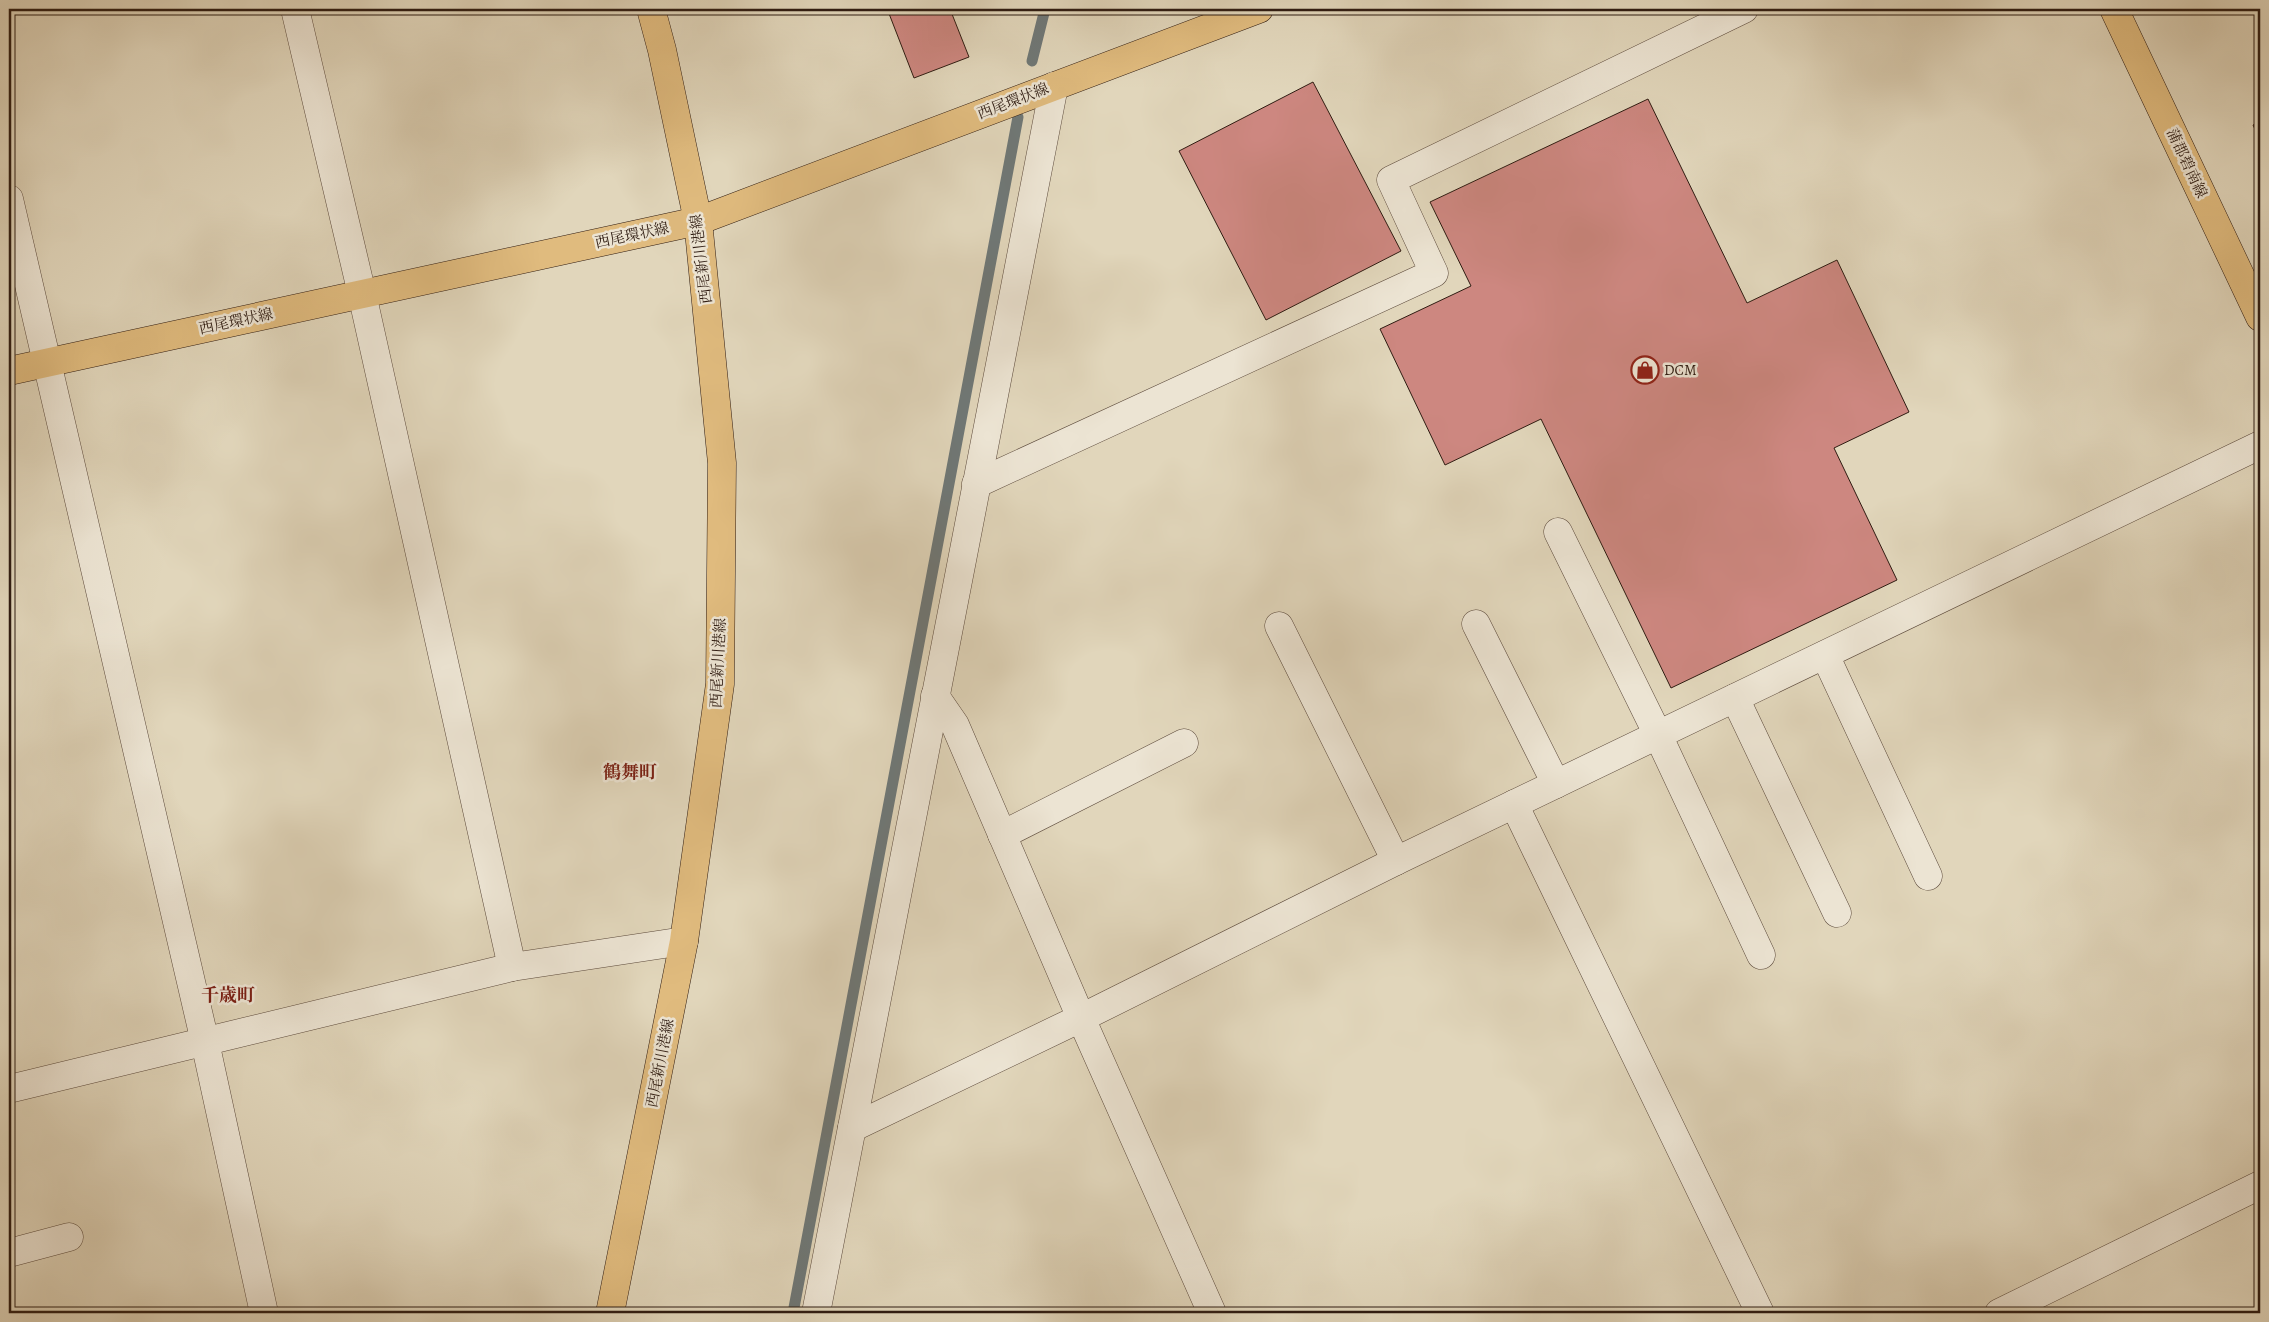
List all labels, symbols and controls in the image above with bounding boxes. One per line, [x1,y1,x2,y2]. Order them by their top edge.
street label: 西尾環状線 [974,78,1052,124]
street label: 蒲郡碧南線 [2162,125,2212,201]
street label: 西尾新川港線 [686,213,716,305]
street label: 西尾環状線 [593,217,671,253]
street label: 西尾環状線 [197,303,275,339]
shop icon: DCM [1630,355,1660,385]
place label: DCM [1664,360,1697,380]
street label: 西尾新川港線 [706,618,730,708]
district label: 鶴舞町 [603,760,657,784]
district label: 千歳町 [201,983,255,1007]
street label: 西尾新川港線 [642,1017,678,1109]

